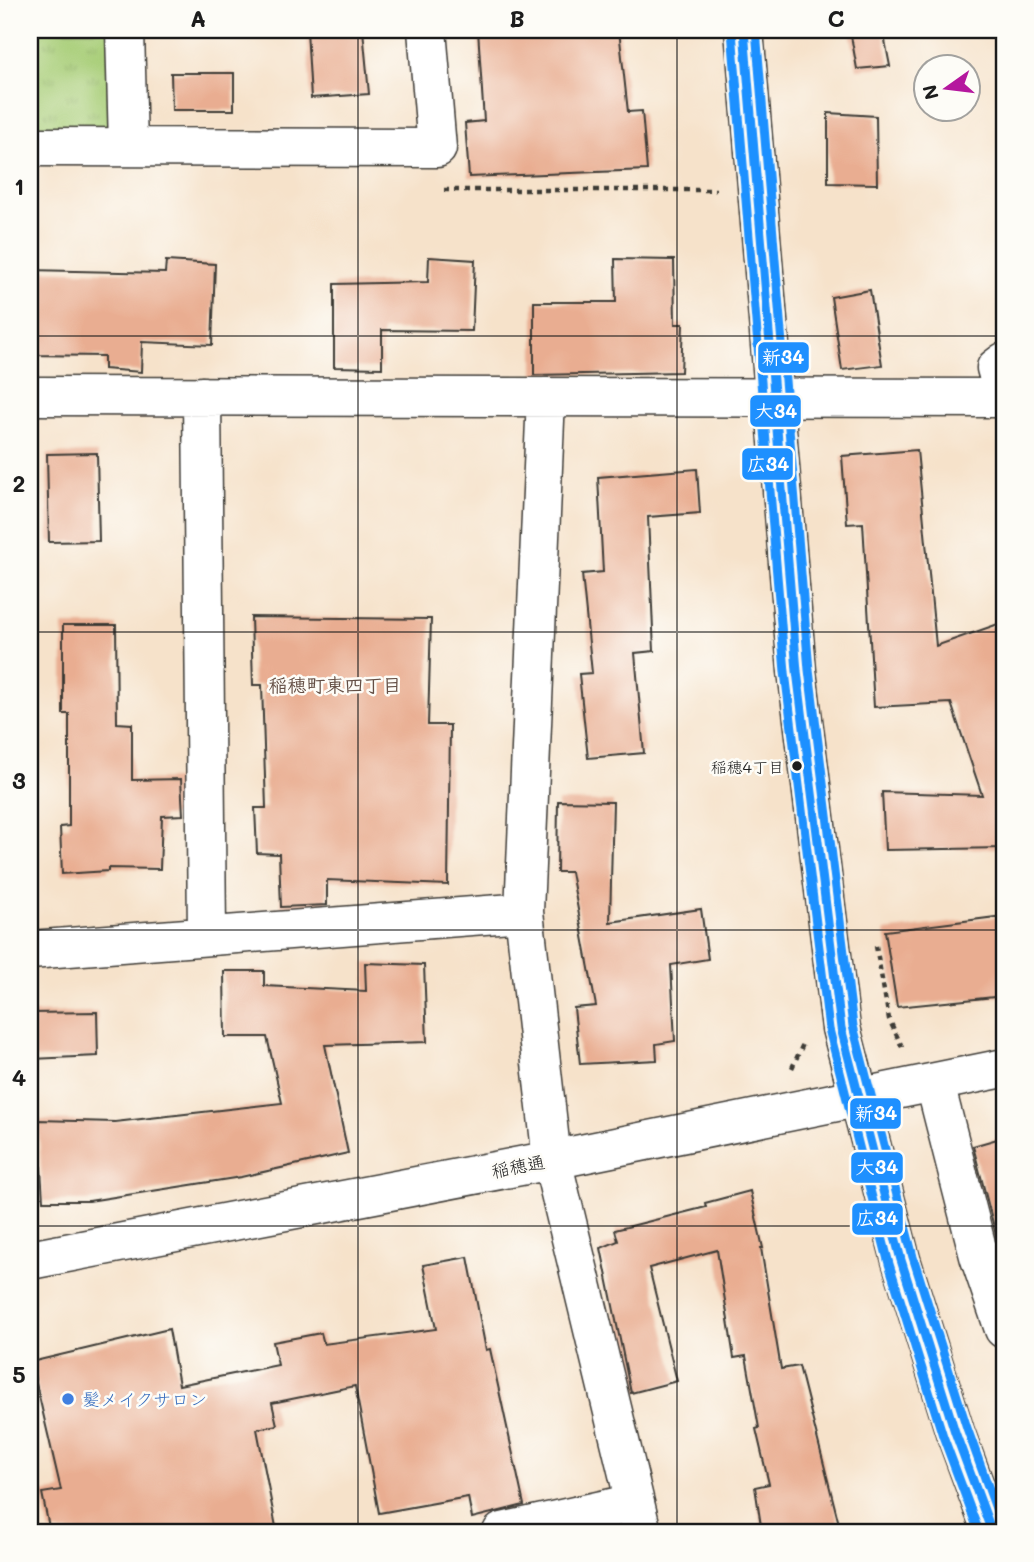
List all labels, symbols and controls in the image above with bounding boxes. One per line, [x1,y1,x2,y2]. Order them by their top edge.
text: A [190,3,206,33]
text: B [509,3,525,33]
text: C [827,3,845,33]
north arrow [912,52,982,122]
text: N [916,82,944,102]
text: 1 [14,171,24,201]
line badge: 新34 [757,341,810,374]
text: 新34 [762,344,804,369]
line badge: 大34 [749,394,802,428]
text: 大34 [755,398,797,423]
line badge: 広34 [741,447,794,481]
text: 広34 [747,451,789,476]
text: 2 [13,468,25,498]
district label: 稲穂町東四丁目 [268,672,402,697]
place label: 稲穂4丁目 [711,756,784,777]
marker: 稲穂4丁目 [790,759,804,773]
text: 3 [12,765,26,795]
text: 4 [12,1062,26,1092]
line badge: 新34 [849,1097,902,1130]
text: 新34 [855,1100,897,1125]
street label: 稲穂通 [489,1149,547,1183]
line badge: 大34 [850,1151,904,1184]
text: 大34 [856,1154,898,1179]
line badge: 広34 [851,1202,904,1236]
text: 広34 [856,1205,898,1230]
text: 5 [12,1359,26,1389]
place label: 髪メイクサロン [82,1387,207,1411]
marker: 髪メイクサロン [60,1391,76,1407]

